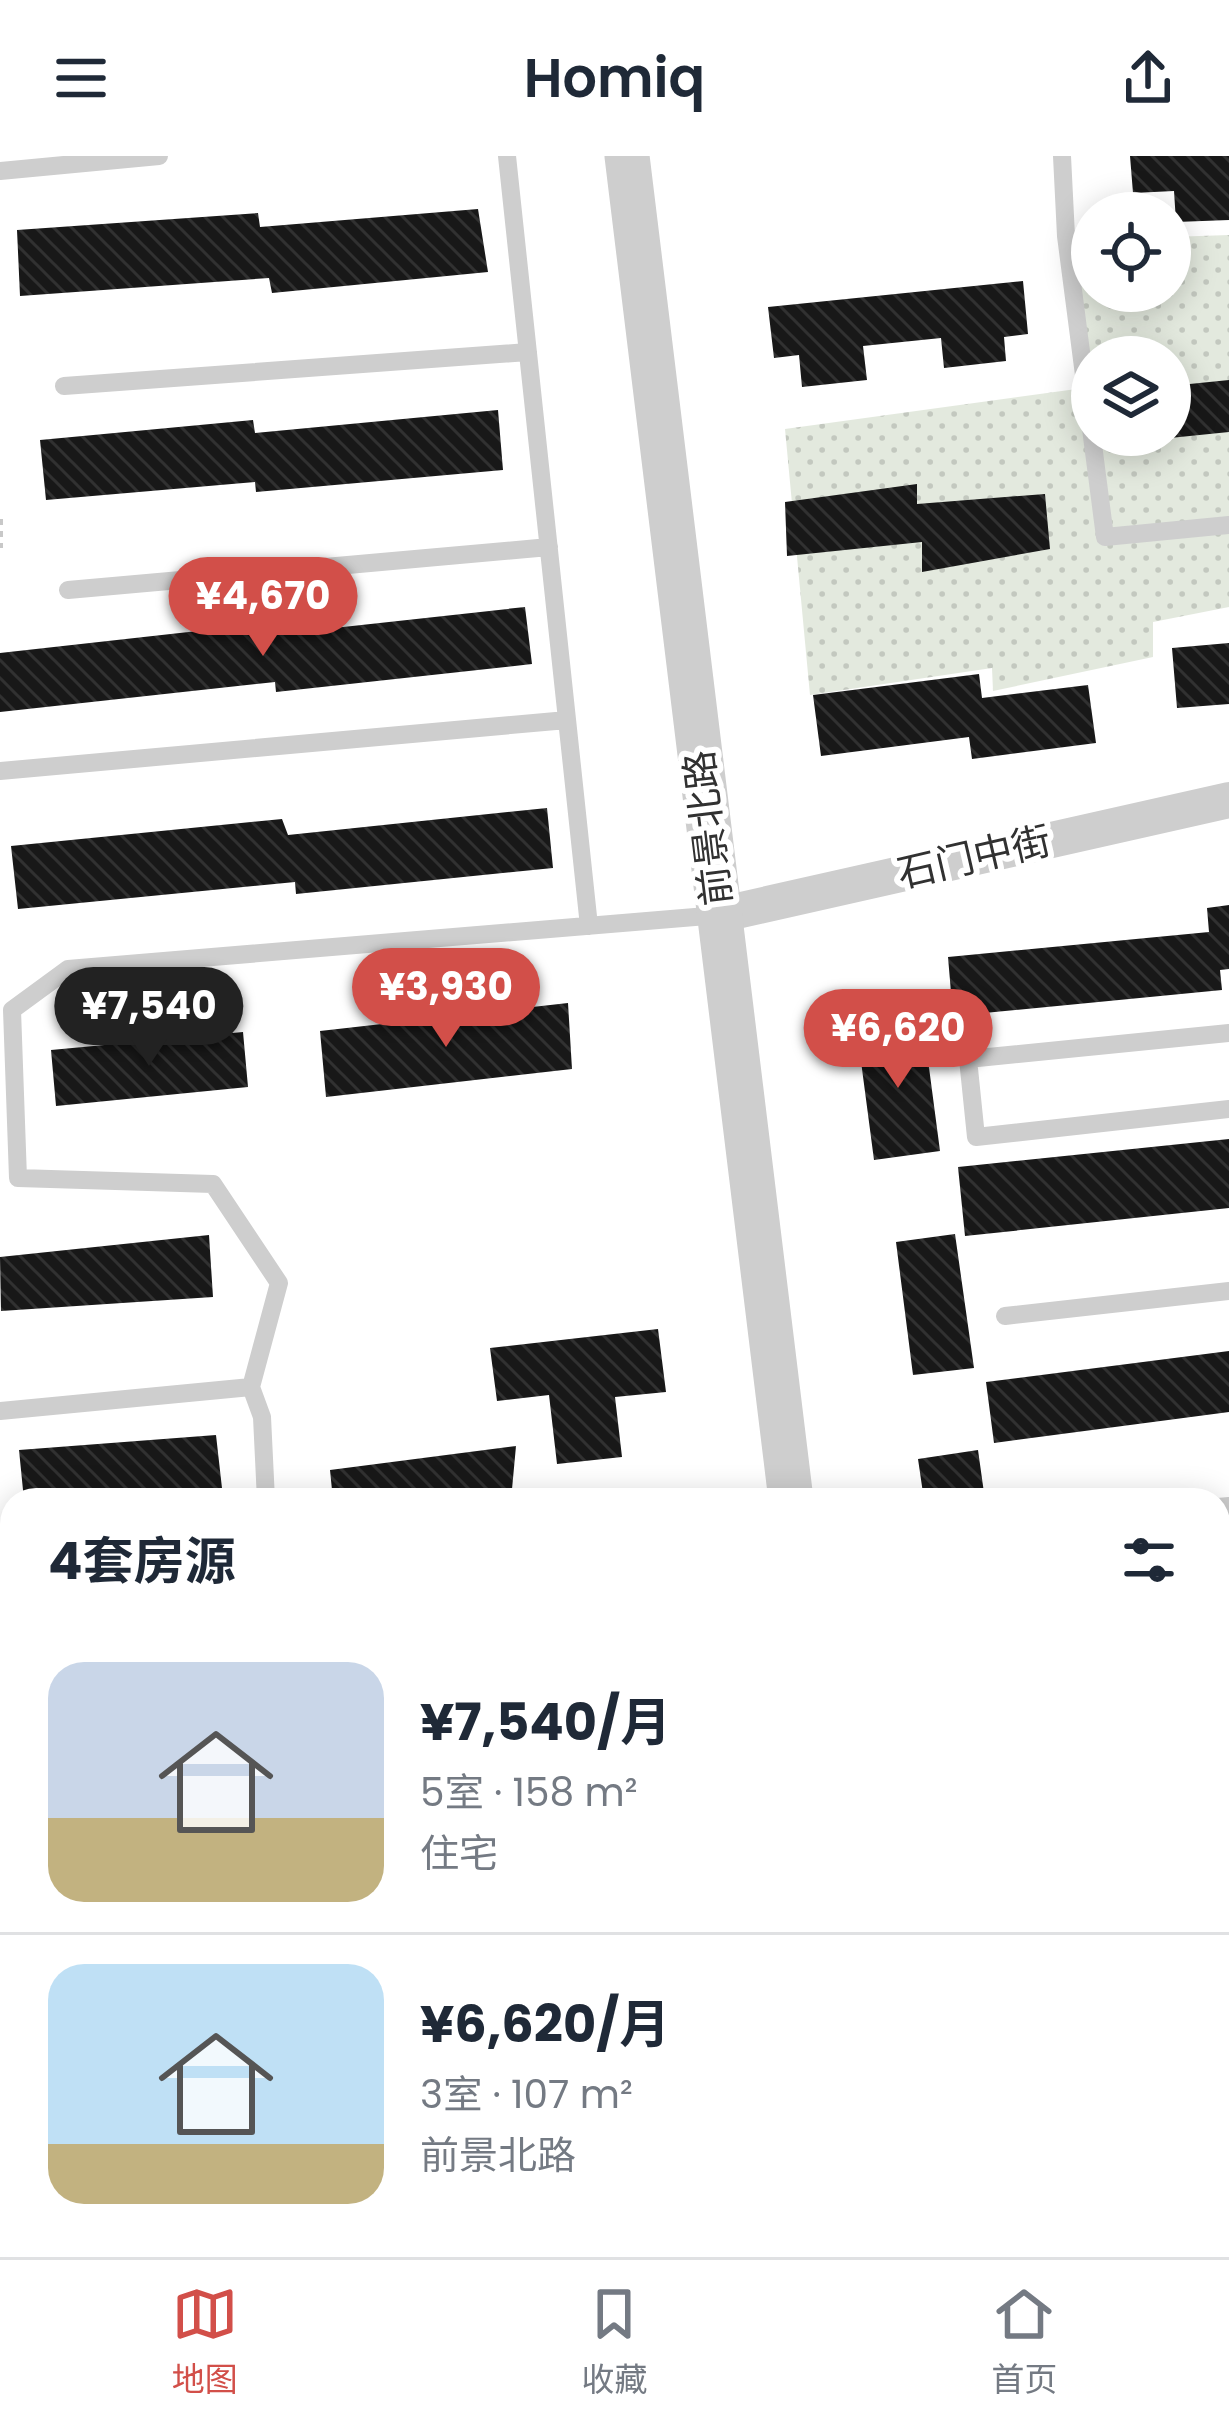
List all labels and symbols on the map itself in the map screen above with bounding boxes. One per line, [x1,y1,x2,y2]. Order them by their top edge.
pin: ¥4,670 [165,557,361,659]
street label: 前景北路 [671,747,745,909]
street label: 石门中街 [892,813,1056,901]
pin: ¥3,930 [348,948,544,1050]
pin: ¥7,540 [51,967,247,1069]
pin: ¥6,620 [800,989,996,1091]

